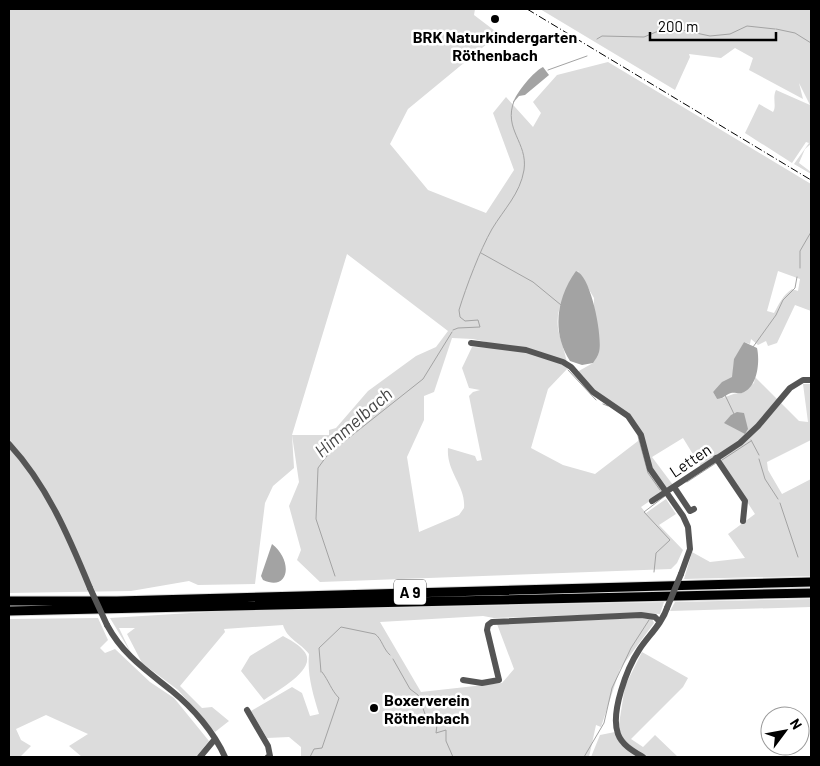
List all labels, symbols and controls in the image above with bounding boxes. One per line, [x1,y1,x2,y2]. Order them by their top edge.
scale bar [650,10,776,42]
marker: BRK Naturkindergarten Röthenbach [489,13,501,25]
text: 200 m [658,17,698,35]
place label: BRK Naturkindergarten Röthenbach [413,27,577,64]
water label: Himmelbach [310,382,396,462]
street label: Letten [666,439,714,481]
road number: A 9 [394,580,426,604]
place label: Boxerverein Röthenbach [384,690,469,727]
marker: Boxerverein Röthenbach [368,702,380,714]
north arrow [760,706,810,756]
text: N [787,715,806,732]

